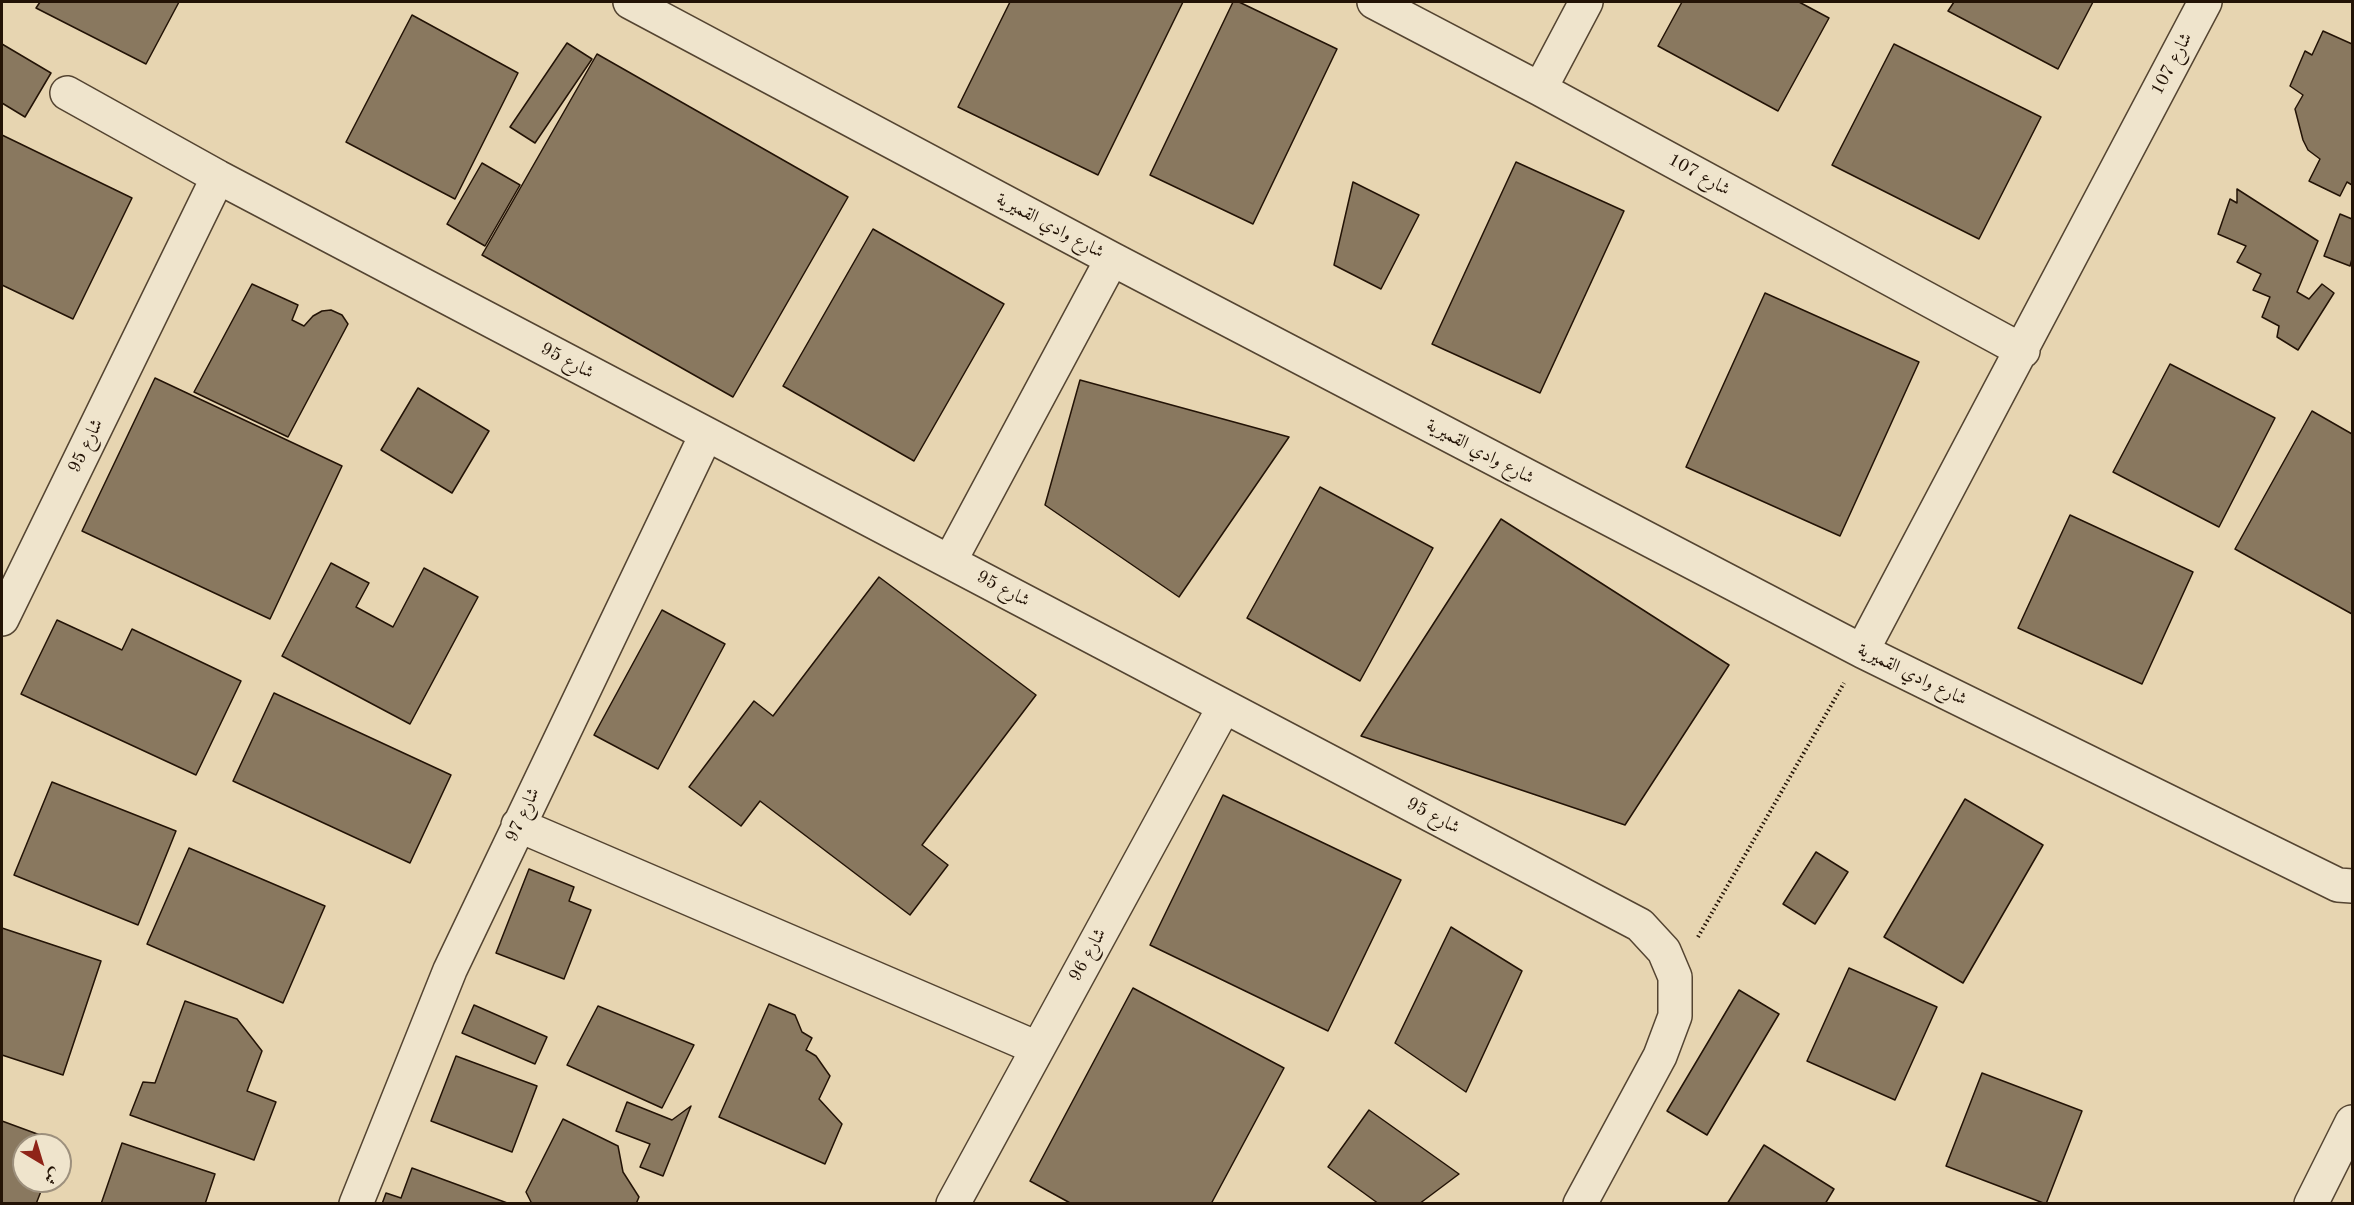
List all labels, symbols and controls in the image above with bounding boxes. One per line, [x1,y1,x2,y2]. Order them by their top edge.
street label: شارع 107 [2147,29,2197,99]
street label: شارع 107 [1664,149,1734,201]
street label: شارع وادي القميرية [992,189,1108,263]
street label: شارع 95 [537,338,597,384]
street label: شارع وادي القميرية [1422,415,1538,489]
street label: شارع 95 [64,416,108,476]
street label: شارع 95 [973,566,1033,612]
street label: شارع وادي القميرية [1854,639,1970,711]
street label: شارع 97 [501,785,545,845]
street label: شارع 95 [1403,793,1463,839]
street label: شارع 96 [1065,925,1111,985]
north arrow [12,1133,72,1193]
text: ش [41,1164,63,1187]

